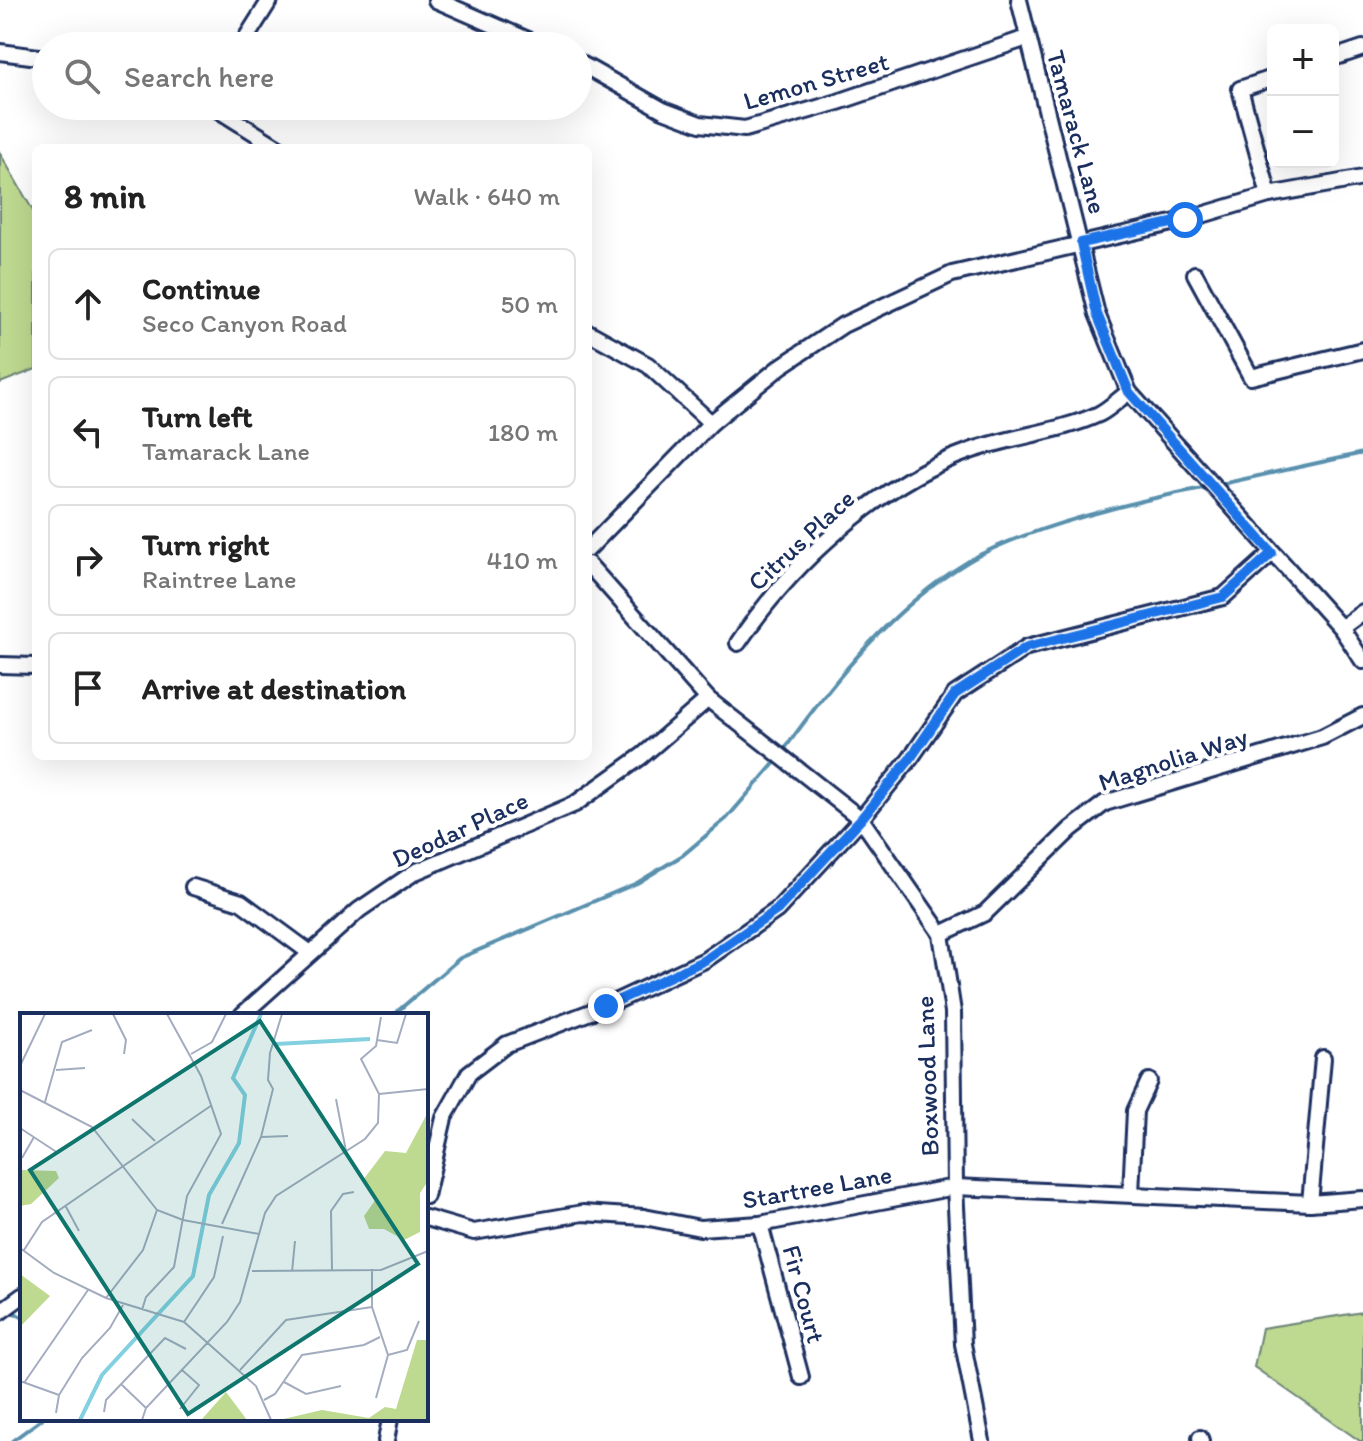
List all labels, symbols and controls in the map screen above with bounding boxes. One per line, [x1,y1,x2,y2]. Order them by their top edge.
map controls [1267,24,1339,168]
button: + [1267,24,1339,96]
search box [32,32,592,120]
street label: Lemon Street [740,45,893,117]
street label: Tamarack Lane [1040,47,1114,217]
icon: search [60,54,104,98]
text: Search here [124,58,274,95]
button: − [1267,96,1339,168]
text: 8 min [64,176,146,217]
text: Walk · 640 m [413,180,560,212]
route start [1167,202,1203,238]
text: Continue [142,270,261,307]
icon: ahead [66,282,110,326]
text: 50 m [501,288,558,320]
text: Seco Canyon Road [142,307,347,339]
text: Turn left [142,398,253,435]
icon: left [66,410,110,454]
text: 180 m [488,416,558,448]
text: Tamarack Lane [142,435,310,467]
street label: Citrus Place [741,482,861,598]
text: Turn right [142,526,270,563]
icon: right [66,538,110,582]
text: 410 m [487,544,558,576]
text: Raintree Lane [142,563,297,595]
icon: arrive [66,666,110,710]
text: Arrive at destination [142,670,406,707]
street label: Magnolia Way [1094,720,1252,798]
street label: Deodar Place [387,784,533,874]
route end [588,988,624,1024]
street label: Boxwood Lane [908,995,946,1157]
inset map [20,1013,428,1421]
street label: Startree Lane [740,1158,894,1216]
street label: Fir Court [776,1241,832,1347]

